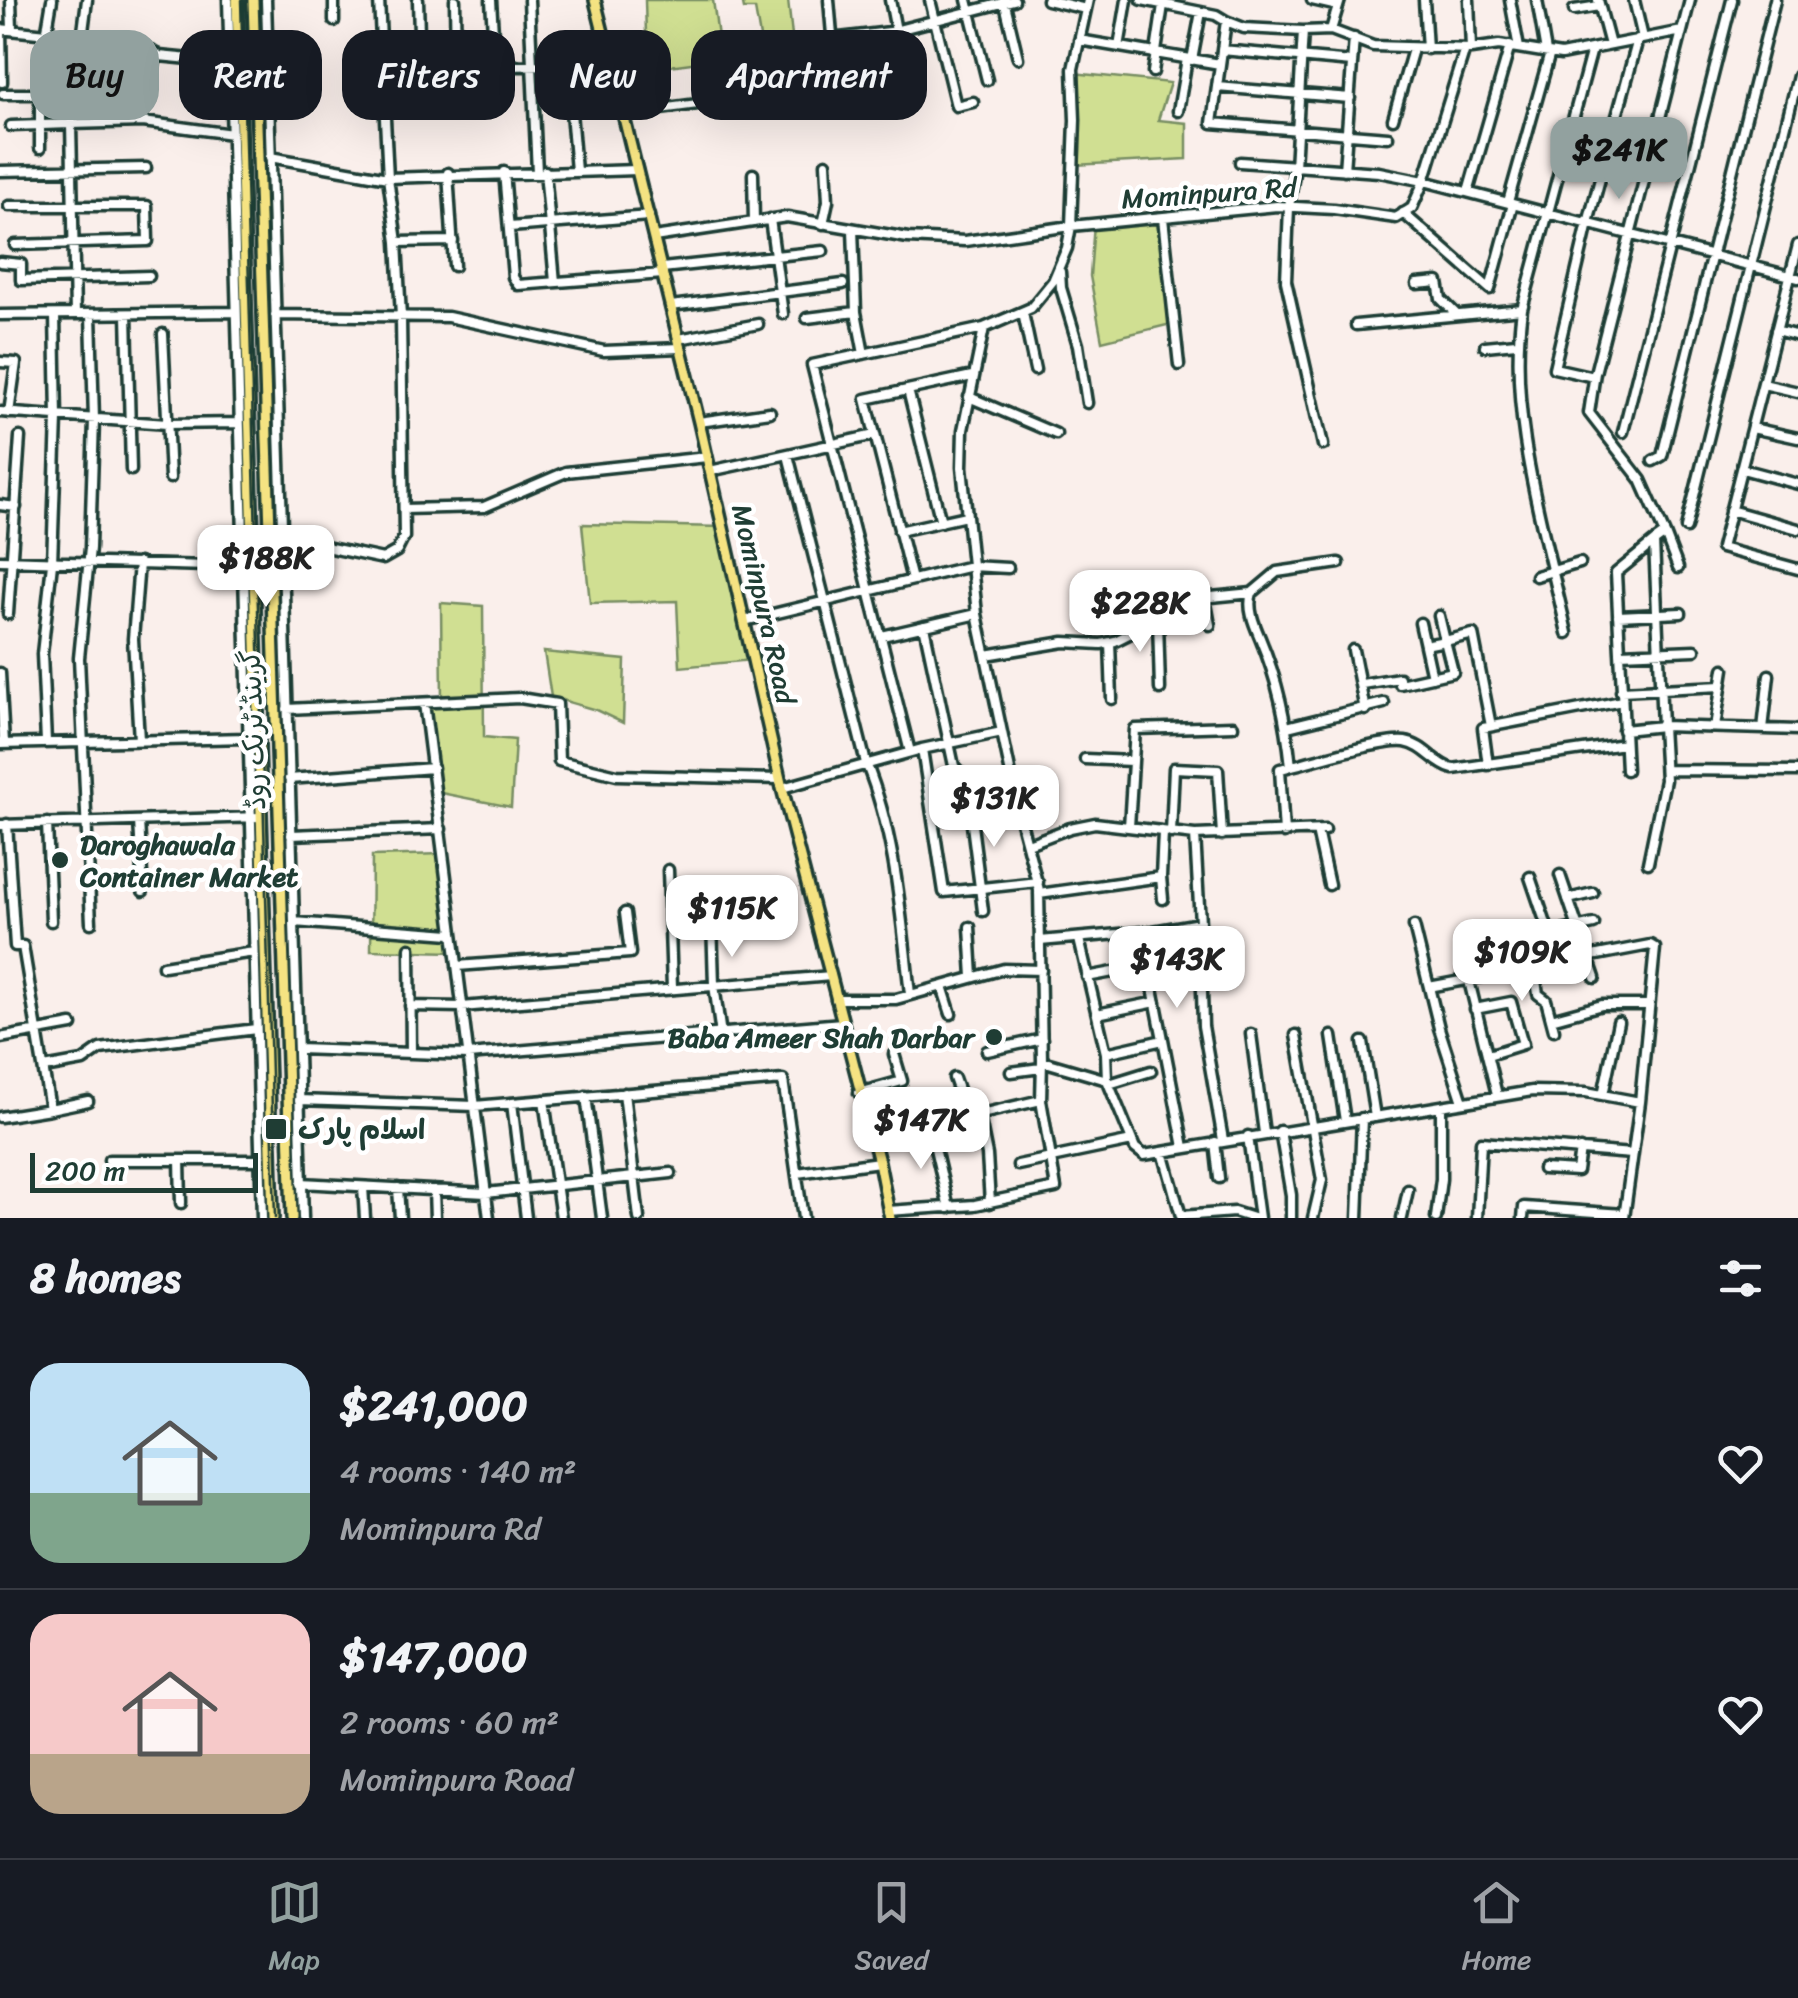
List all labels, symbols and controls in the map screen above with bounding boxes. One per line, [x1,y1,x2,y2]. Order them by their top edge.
chip: Buy [30,30,159,120]
chip: Rent [179,30,322,120]
chip: Filters [342,30,515,120]
chip: New [535,30,671,120]
chip: Apartment [691,30,927,120]
pin: $241K [1549,117,1689,202]
text: $241K [1572,121,1666,178]
street label: Mominpura Rd [1120,162,1301,224]
street label: Mominpura Road [717,499,811,711]
pin: $188K [196,525,336,610]
text: $188K [219,529,313,586]
pin: $228K [1070,570,1210,655]
text: $228K [1091,574,1189,631]
street label: گرینڈ ٹرنک روڈ [226,649,280,811]
pin: $131K [924,765,1064,850]
text: $131K [951,769,1037,826]
place label: Daroghawala Container Market [79,820,299,901]
marker: Daroghawala Container Market [49,849,71,871]
pin: $115K [662,875,802,960]
text: $115K [688,879,776,936]
pin: $109K [1452,919,1592,1004]
text: $109K [1475,923,1569,980]
pin: $143K [1107,926,1247,1011]
text: $143K [1131,930,1223,987]
place label: Baba Ameer Shah Darbar [668,1013,977,1062]
marker: Baba Ameer Shah Darbar [983,1026,1005,1048]
pin: $147K [851,1087,991,1172]
text: $147K [875,1091,968,1148]
place label: اسلام پارک [298,1105,426,1154]
marker: اسلام پارک [263,1116,289,1142]
text: 200 m [45,1146,125,1195]
scale bar [30,1148,258,1192]
text: 8 homes [30,1241,181,1315]
icon: filters [1713,1251,1768,1306]
text: $241,000 [340,1369,528,1443]
icon: home [110,1403,230,1523]
icon: heart [1713,1436,1768,1491]
text: 4 rooms · 140 m² [340,1443,576,1500]
text: Mominpura Rd [340,1500,541,1557]
text: $147,000 [340,1620,527,1694]
icon: home [110,1654,230,1774]
icon: heart [1713,1687,1768,1742]
text: 2 rooms · 60 m² [340,1694,559,1751]
text: Mominpura Road [340,1751,573,1808]
tab: Map [267,1875,322,1984]
tab: Saved [855,1875,928,1984]
tab: Home [1462,1875,1531,1984]

